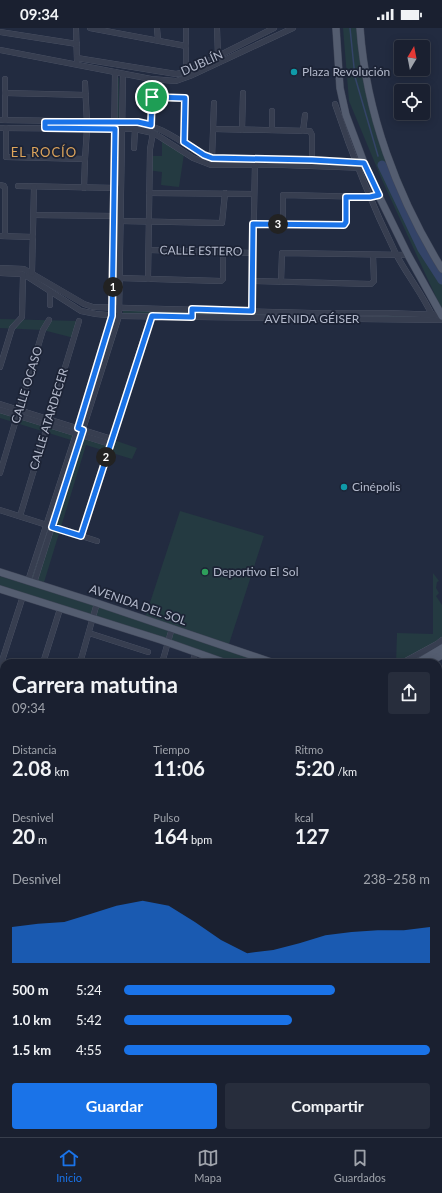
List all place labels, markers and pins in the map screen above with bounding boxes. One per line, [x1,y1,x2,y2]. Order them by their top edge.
place label: Plaza Revolución [302,64,390,79]
marker: Plaza Revolución [289,67,299,77]
pin [135,80,169,114]
pin: 3 [268,214,288,234]
pin: 1 [103,277,123,297]
pin: 2 [96,447,116,467]
place label: Cinépolis [352,479,400,494]
marker: Cinépolis [339,482,349,492]
place label: Deportivo El Sol [213,564,298,579]
marker: Deportivo El Sol [200,567,210,577]

